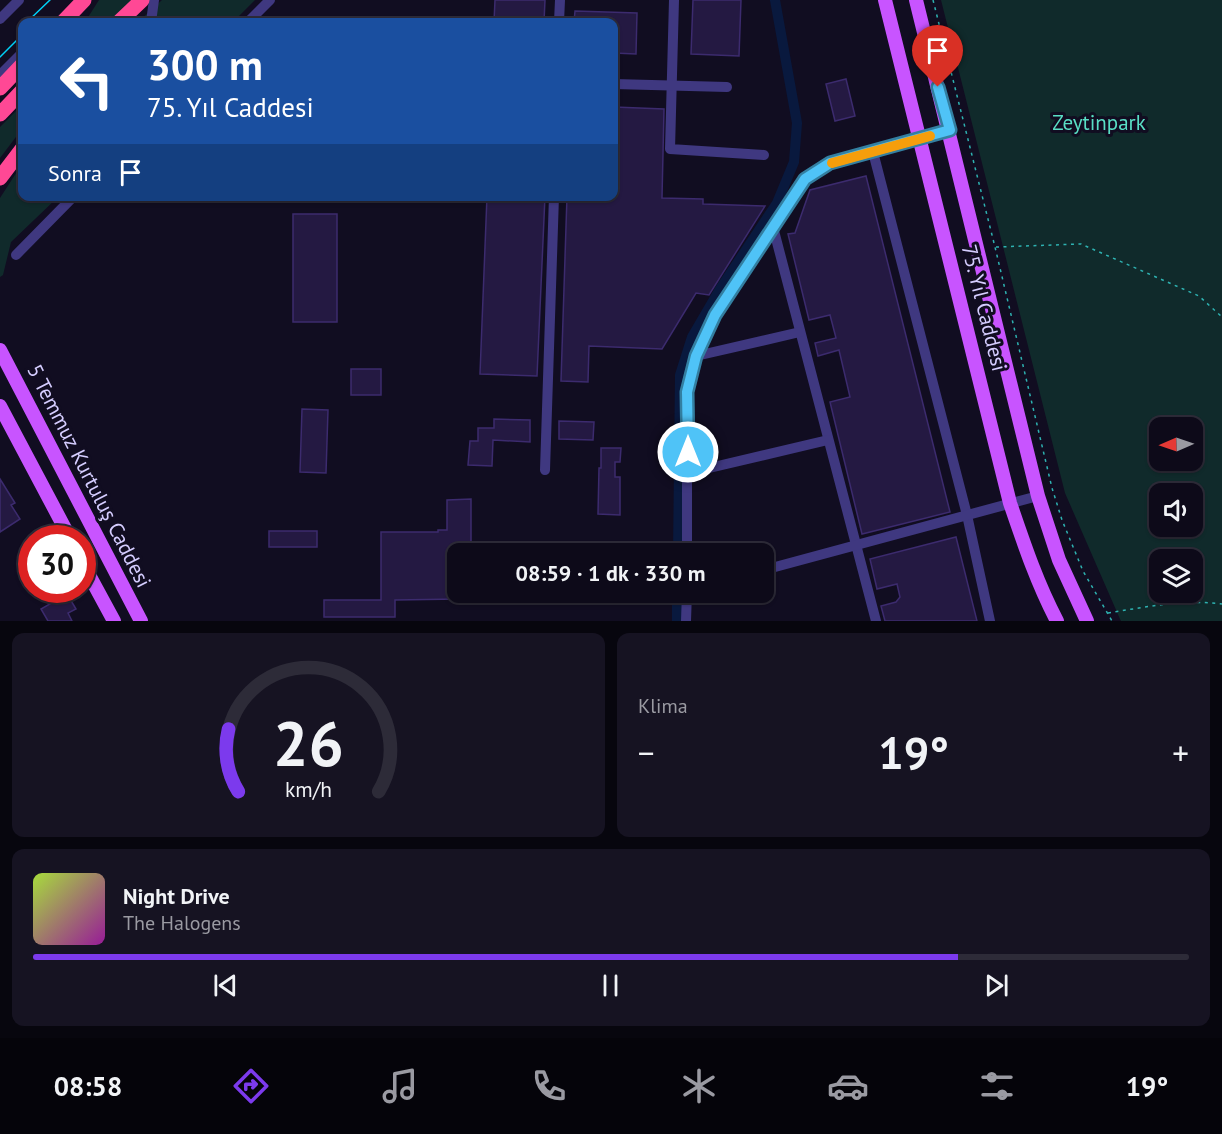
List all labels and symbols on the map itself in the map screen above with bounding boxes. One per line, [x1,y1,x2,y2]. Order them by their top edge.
pin [912,25,963,87]
park label: Zeytinpark [1052,109,1146,136]
street label: 75. Yıl Caddesi [956,242,1013,374]
street label: 5 Temmuz Kurtuluş Caddesi [21,359,158,592]
north arrow [1149,417,1203,471]
position arrow [656,420,720,484]
speed limit sign: 30 [18,525,96,603]

